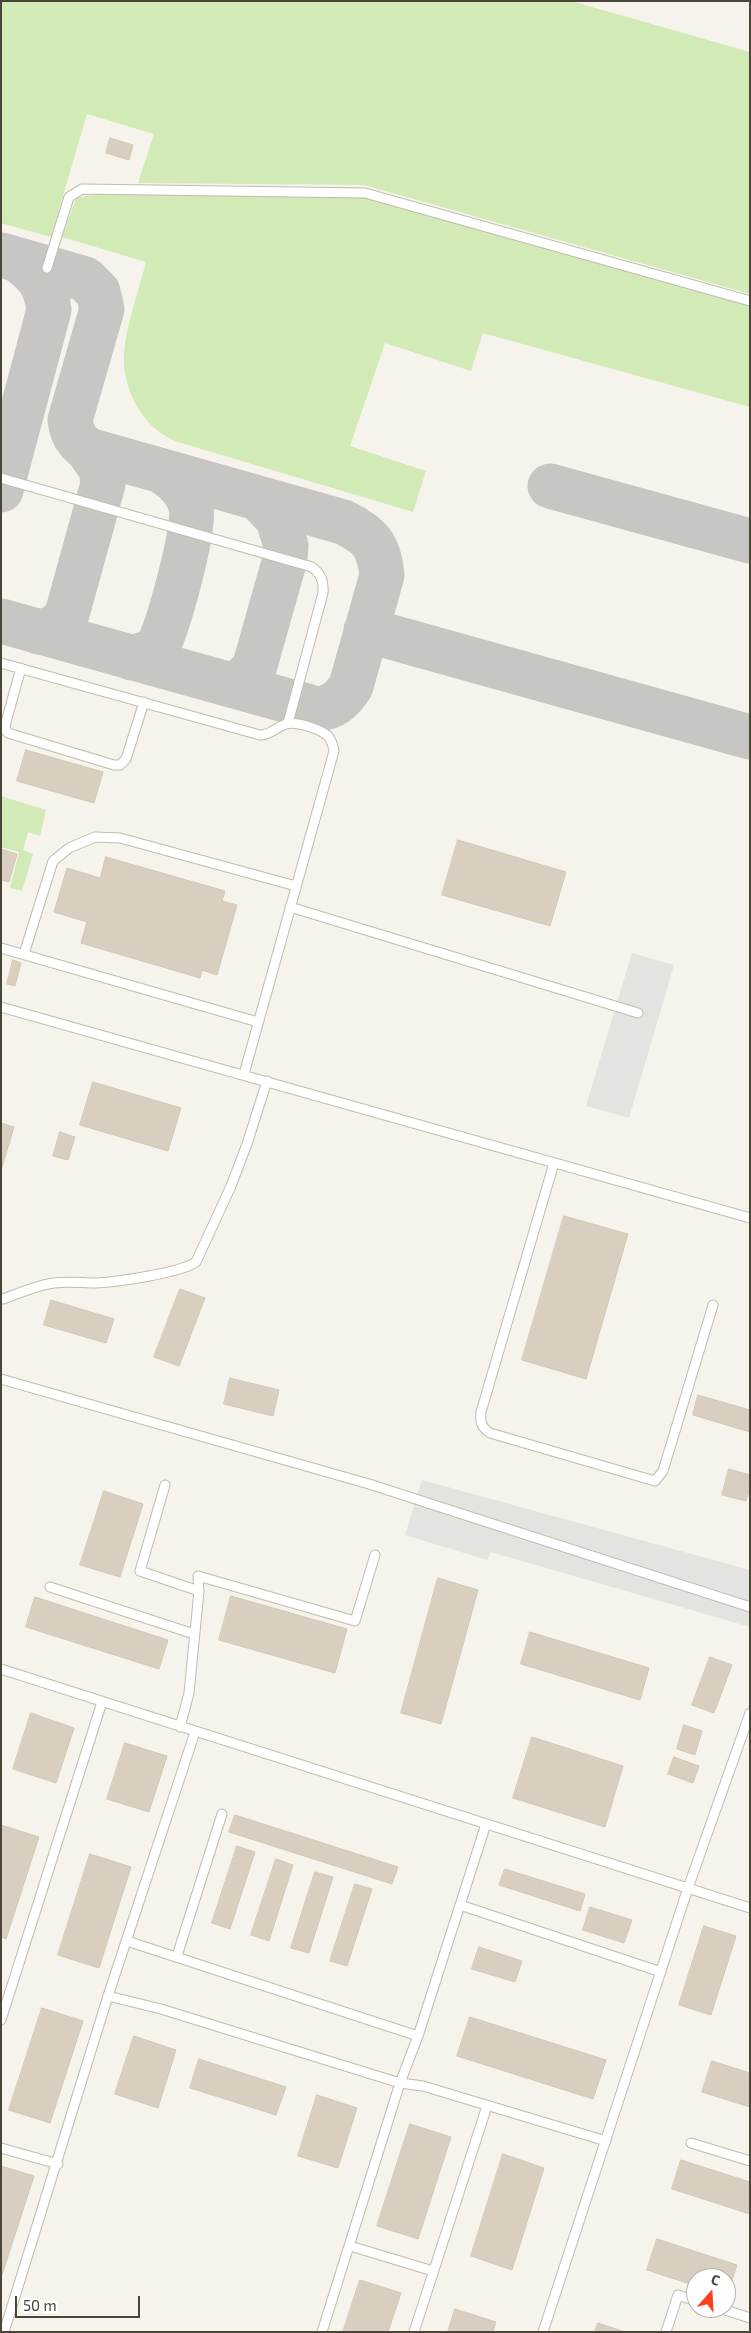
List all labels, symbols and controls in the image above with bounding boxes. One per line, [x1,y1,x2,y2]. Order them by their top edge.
north arrow [686,2268,736,2318]
text: С [709,2270,722,2289]
scale bar [18,2286,142,2318]
text: 50 m [23,2296,57,2314]

